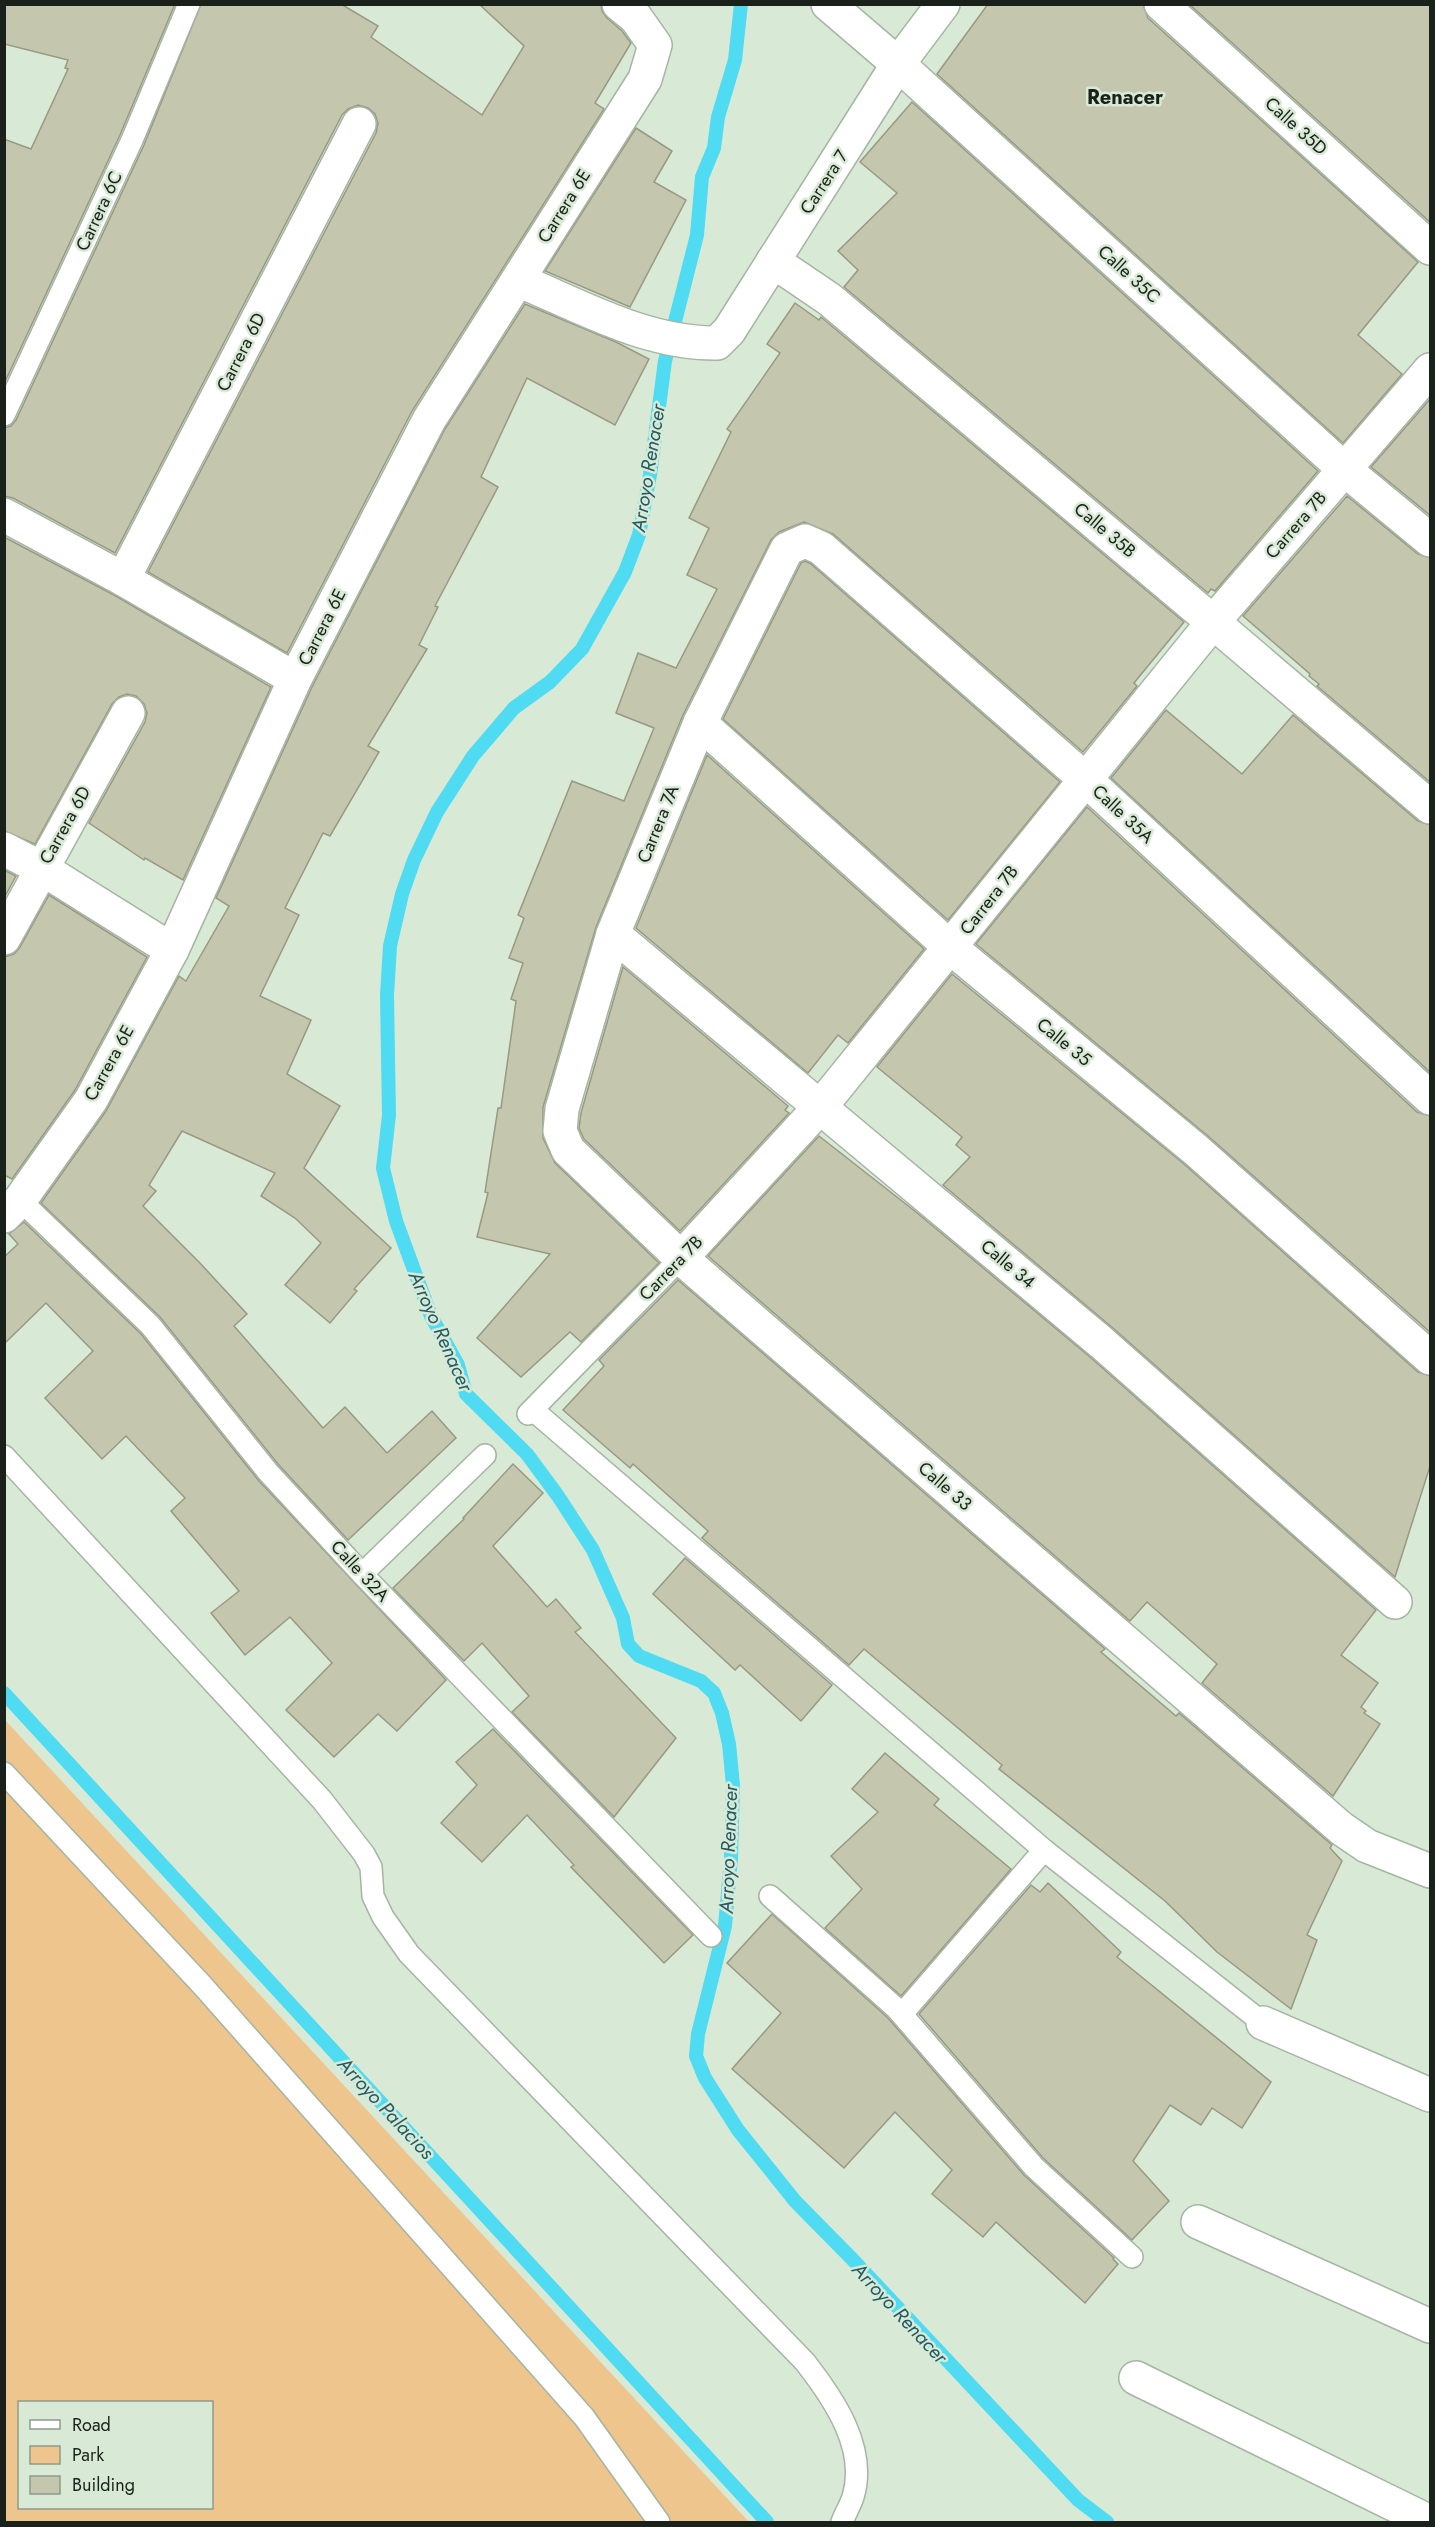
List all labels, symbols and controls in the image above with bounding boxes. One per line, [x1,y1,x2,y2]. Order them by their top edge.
district label: Renacer [1087,83,1164,112]
street label: Calle 35D [1259,91,1333,161]
street label: Carrera 7 [793,144,855,219]
street label: Carrera 6E [531,164,597,248]
street label: Carrera 6C [69,167,129,255]
street label: Calle 35C [1092,239,1166,309]
street label: Carrera 6D [210,308,272,396]
water label: Arroyo Renacer [624,401,673,535]
street label: Carrera 7B [1259,486,1333,564]
street label: Calle 35B [1068,496,1142,564]
street label: Carrera 6E [292,584,352,670]
street label: Calle 35A [1086,779,1160,849]
street label: Carrera 6D [33,781,97,869]
street label: Carrera 7A [631,781,685,867]
street label: Carrera 7B [953,860,1025,940]
street label: Calle 35 [1031,1012,1097,1072]
street label: Carrera 6E [78,1020,140,1106]
street label: Carrera 7B [633,1229,709,1307]
street label: Calle 34 [975,1233,1041,1295]
water label: Arroyo Renacer [401,1265,481,1397]
street label: Calle 33 [912,1455,978,1517]
street label: Calle 32A [325,1534,395,1608]
water label: Arroyo Renacer [712,1783,745,1915]
water label: Arroyo Palacios [330,2050,441,2166]
water label: Arroyo Renacer [844,2256,955,2371]
legend [18,2401,213,2509]
text: Road [72,2412,111,2438]
text: Park [72,2442,104,2468]
text: Building [72,2472,135,2498]

